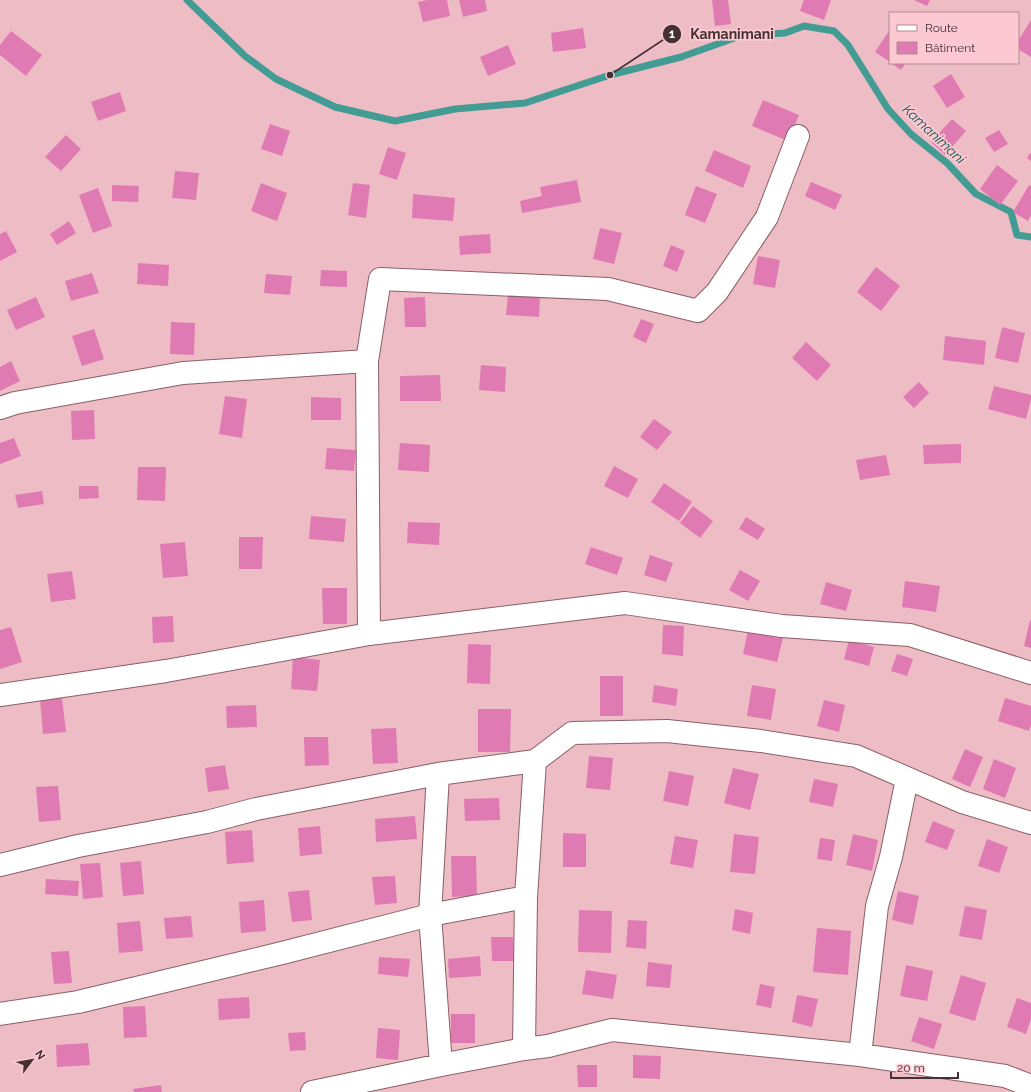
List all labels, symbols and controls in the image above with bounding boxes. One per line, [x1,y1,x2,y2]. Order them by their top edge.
legend [889,12,1019,64]
callout: Kamanimani [662,21,782,47]
text: Route [925,21,958,35]
text: Kamanimani [690,26,774,42]
text: 1 [669,27,675,41]
text: Bâtiment [925,41,975,55]
water label: Kamanimani [899,101,969,168]
north arrow [12,1040,52,1080]
text: N [32,1048,48,1062]
scale bar [891,1054,958,1080]
text: 20 m [897,1061,925,1075]

